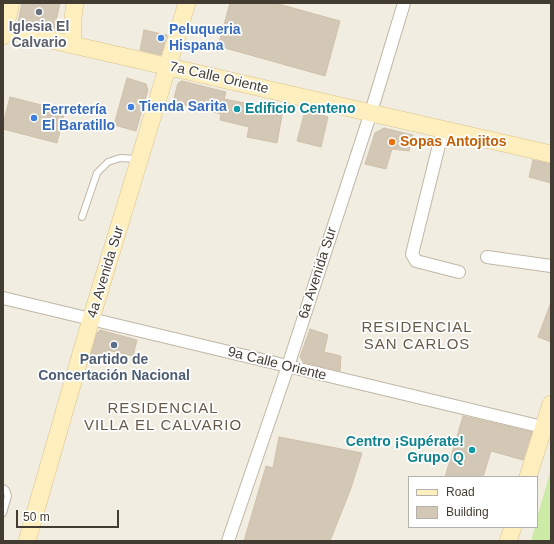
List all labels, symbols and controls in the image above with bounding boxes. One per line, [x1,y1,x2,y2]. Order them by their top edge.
marker: Iglesia El Calvario [34,7,44,17]
place label: Iglesia El Calvario [9,19,69,52]
place label: Peluqueria Hispana [169,22,241,54]
marker: Peluqueria Hispana [156,33,166,43]
street label: 7a Calle Oriente [168,58,270,98]
place label: Tienda Sarita [139,99,227,115]
place label: Edificio Centeno [245,101,355,117]
place label: Ferretería El Baratillo [42,102,115,134]
marker: Tienda Sarita [126,102,136,112]
marker: Edificio Centeno [232,104,242,114]
marker: Ferretería El Baratillo [29,113,39,123]
place label: Sopas Antojitos [400,134,507,150]
marker: Sopas Antojitos [387,137,397,147]
street label: 4a Avenida Sur [84,224,128,320]
street label: 6a Avenida Sur [295,225,341,321]
district label: RESIDENCIAL SAN CARLOS [361,319,473,354]
marker: Partido de Concertación Nacional [109,340,119,350]
street label: 9a Calle Oriente [226,344,328,384]
place label: Partido de Concertación Nacional [38,352,190,384]
district label: RESIDENCIAL VILLA EL CALVARIO [84,400,242,435]
place label: Centro ¡Supérate! Grupo Q [346,434,464,466]
marker: Centro ¡Supérate! Grupo Q [467,445,477,455]
legend [408,476,538,528]
text: Road [446,485,475,499]
scale bar [18,502,121,528]
text: Building [446,505,489,519]
text: 50 m [23,510,50,524]

